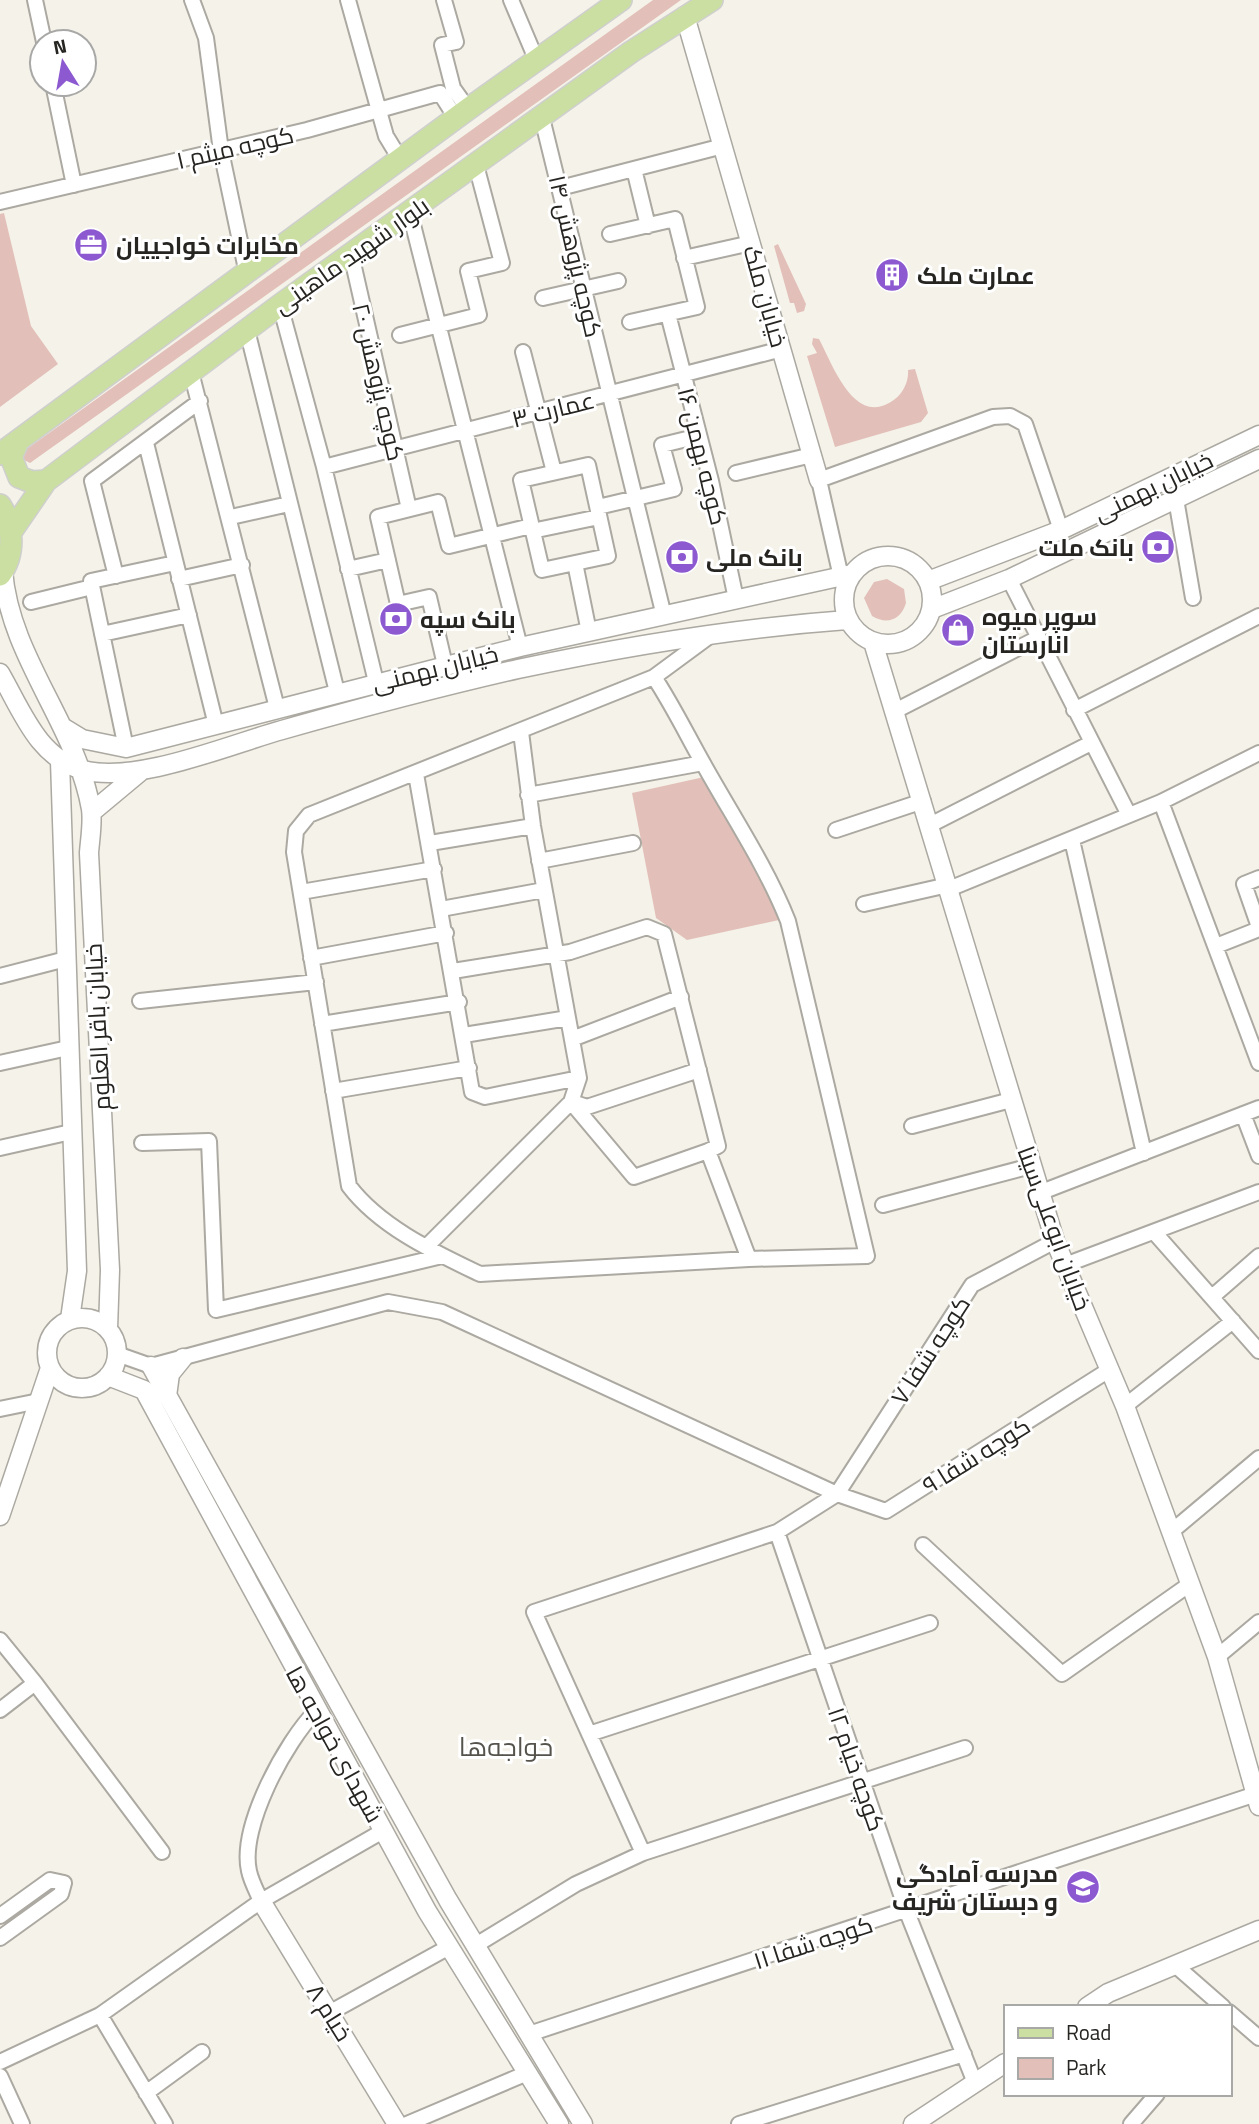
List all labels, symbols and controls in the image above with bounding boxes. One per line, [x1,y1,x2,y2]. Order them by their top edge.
north arrow [28,28,98,98]
text: N [50,30,69,61]
street label: کوچه میثم ۱ [173,116,297,178]
street label: کوچه پژوهش ۱۴ [540,171,612,341]
street label: بلوار شهید ماهینی [266,188,436,322]
office icon: مخابرات خواجییان [72,226,110,264]
place label: مخابرات خواجییان [116,227,299,263]
street label: خیابان ملک [734,241,798,351]
building icon: عمارت ملک [873,256,911,294]
place label: عمارت ملک [917,257,1035,293]
street label: کوچه پژوهش ۲۰ [343,300,415,464]
street label: عمارت ۳ [508,381,598,437]
street label: کوچه بهمن ۱۶ [669,383,737,529]
street label: خیابان بهمنی [1087,442,1219,530]
bank icon: بانک ملت [1139,528,1177,566]
place label: بانک ملت [1039,529,1134,565]
bank icon: بانک ملی [663,538,701,576]
place label: بانک ملی [706,539,803,575]
place label: سوپر میوه انارستان [982,598,1097,662]
bank icon: بانک سپه [377,600,415,638]
place label: بانک سپه [420,601,516,637]
shop icon: سوپر میوه انارستان [939,611,977,649]
street label: خیابان بهمنی [368,635,502,701]
street label: خیابان باقر العلوم [75,943,119,1111]
street label: خیابان ابوعلی‌سینا [1009,1141,1101,1315]
street label: کوچه شفا ۷ [881,1288,979,1412]
street label: کوچه شفا ۹ [915,1408,1037,1502]
street label: شهدای خواجه ها [277,1659,393,1829]
street label: کوچه خیام ۱۲ [819,1702,895,1836]
district label: خواجه‌ها [459,1727,553,1766]
place label: مدرسه آمادگی و دبستان شریف [892,1855,1058,1919]
school or university icon: مدرسه آمادگی و دبستان شریف [1064,1868,1102,1906]
street label: کوچه شفا ۱۱ [749,1906,877,1978]
street label: خیام ۸ [298,1976,362,2048]
legend [1004,2005,1231,2096]
text: Road [1066,2016,1111,2048]
text: Park [1066,2051,1106,2083]

